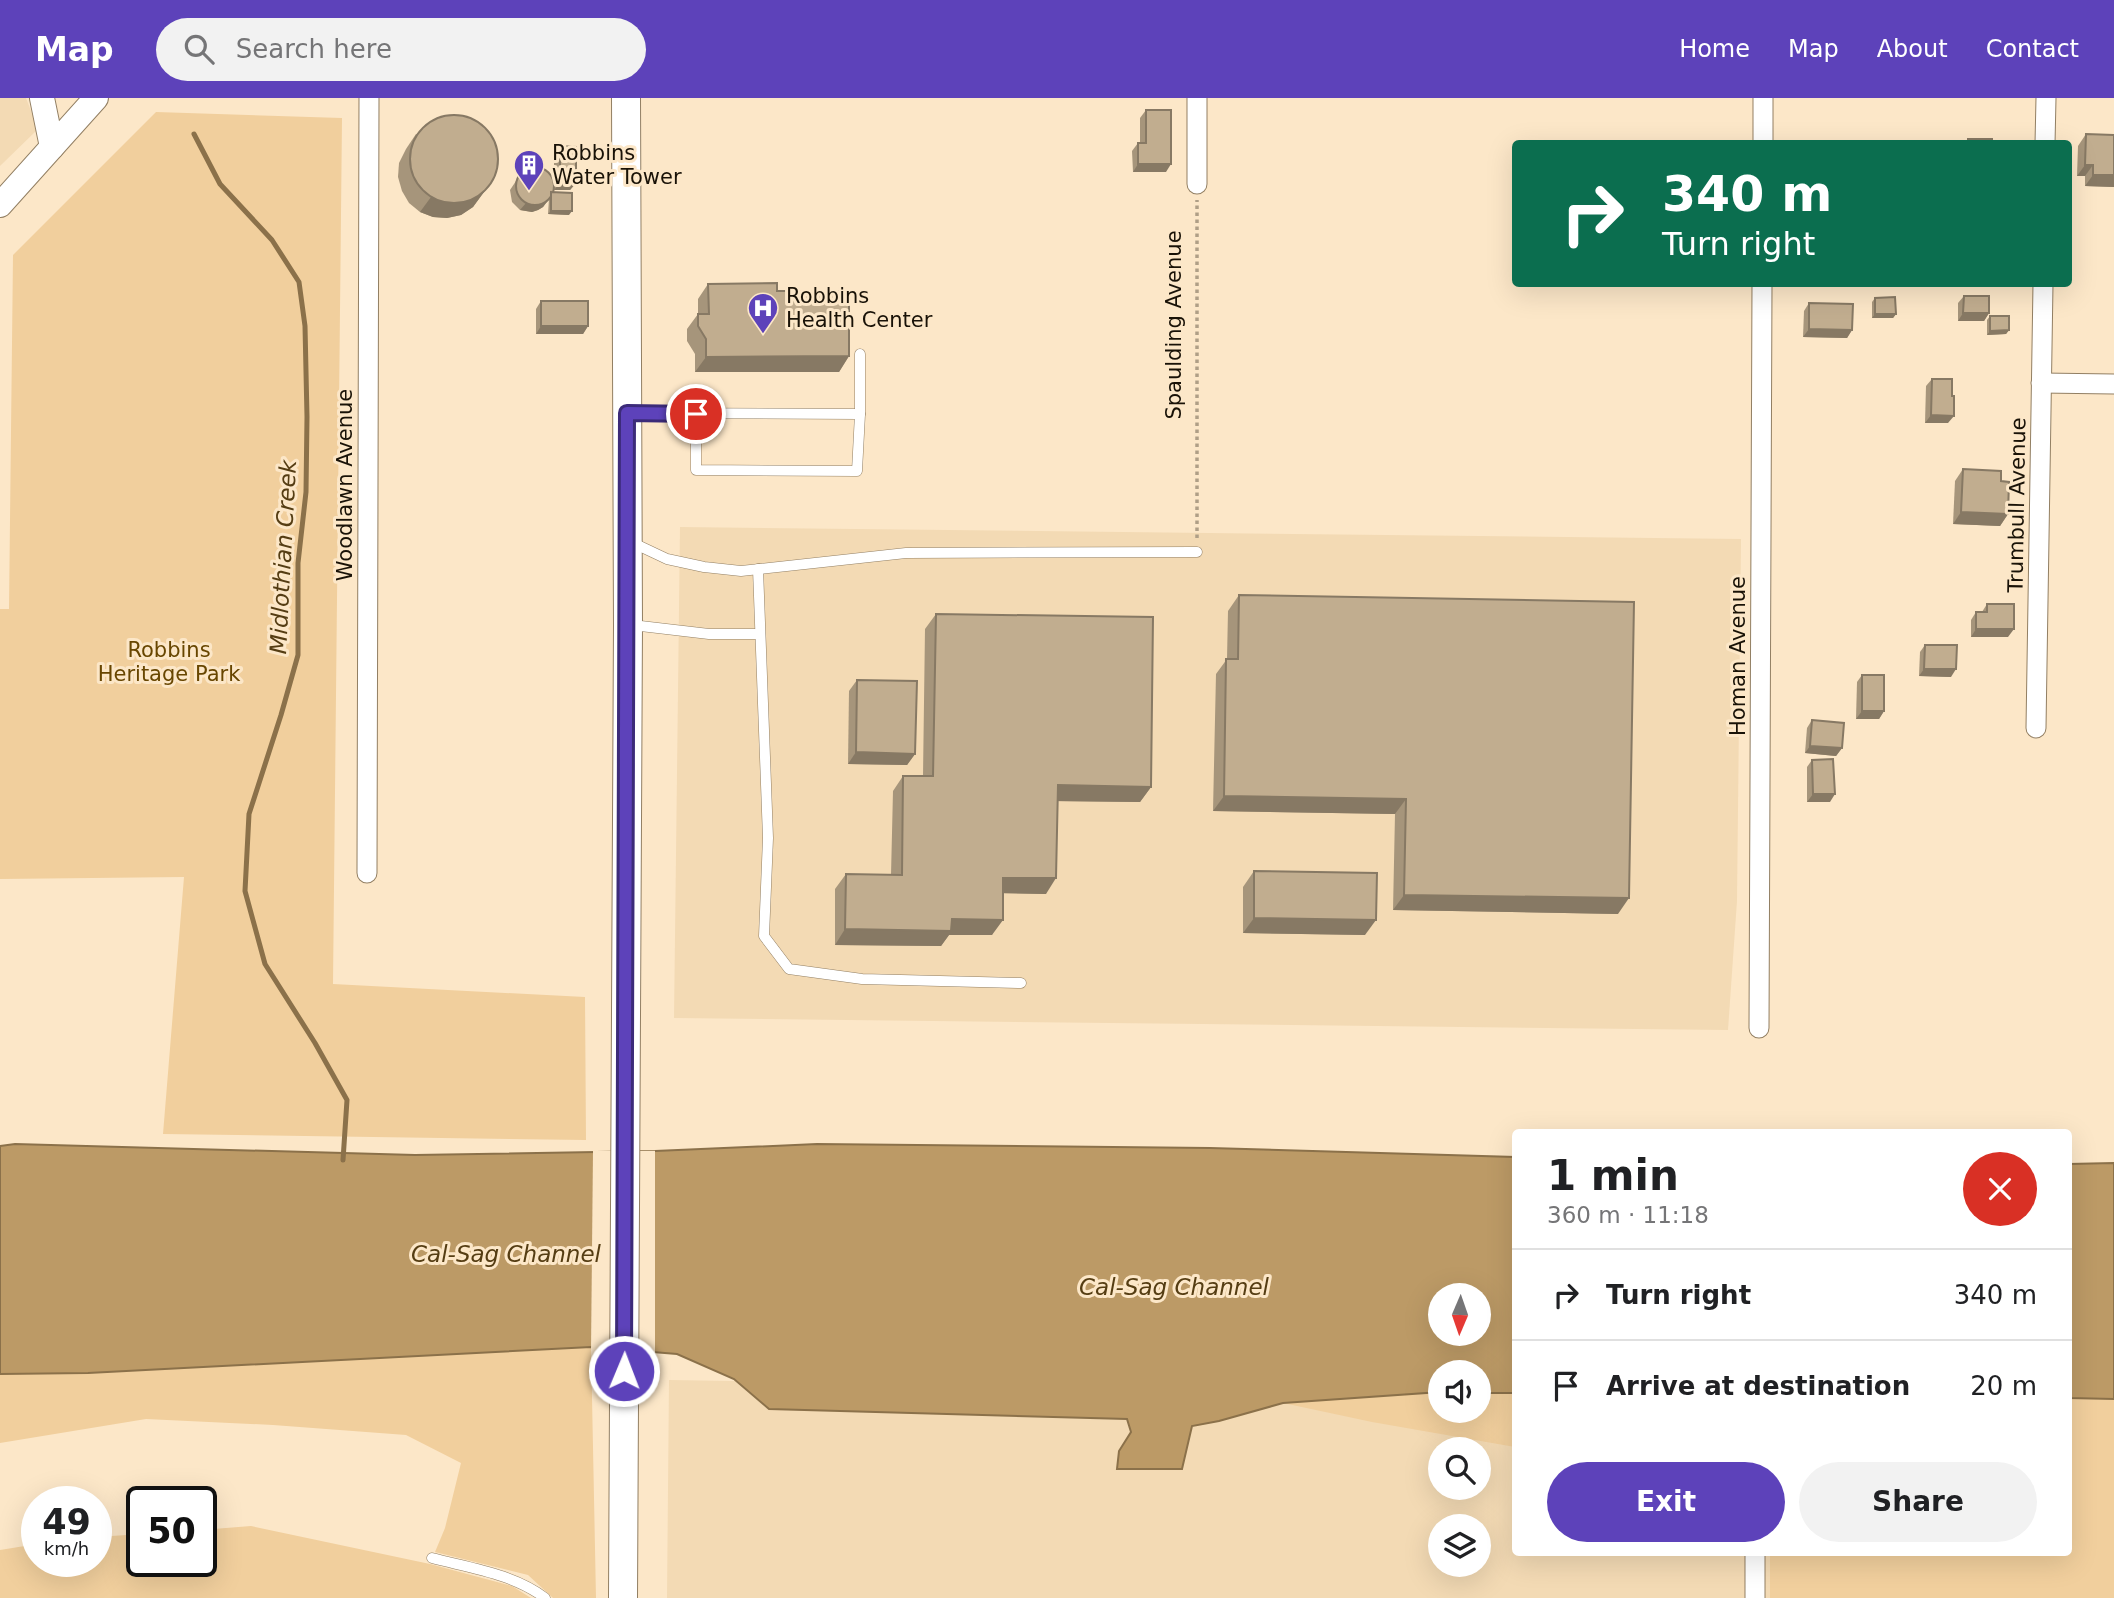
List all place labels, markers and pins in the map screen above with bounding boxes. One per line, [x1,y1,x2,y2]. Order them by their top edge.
place label: Robbins Water Tower [552,141,682,189]
building icon: Robbins Water Tower [512,148,546,192]
place label: Robbins Health Center [786,284,933,332]
hospital icon: Robbins Health Center [746,291,780,335]
pin [666,384,726,444]

